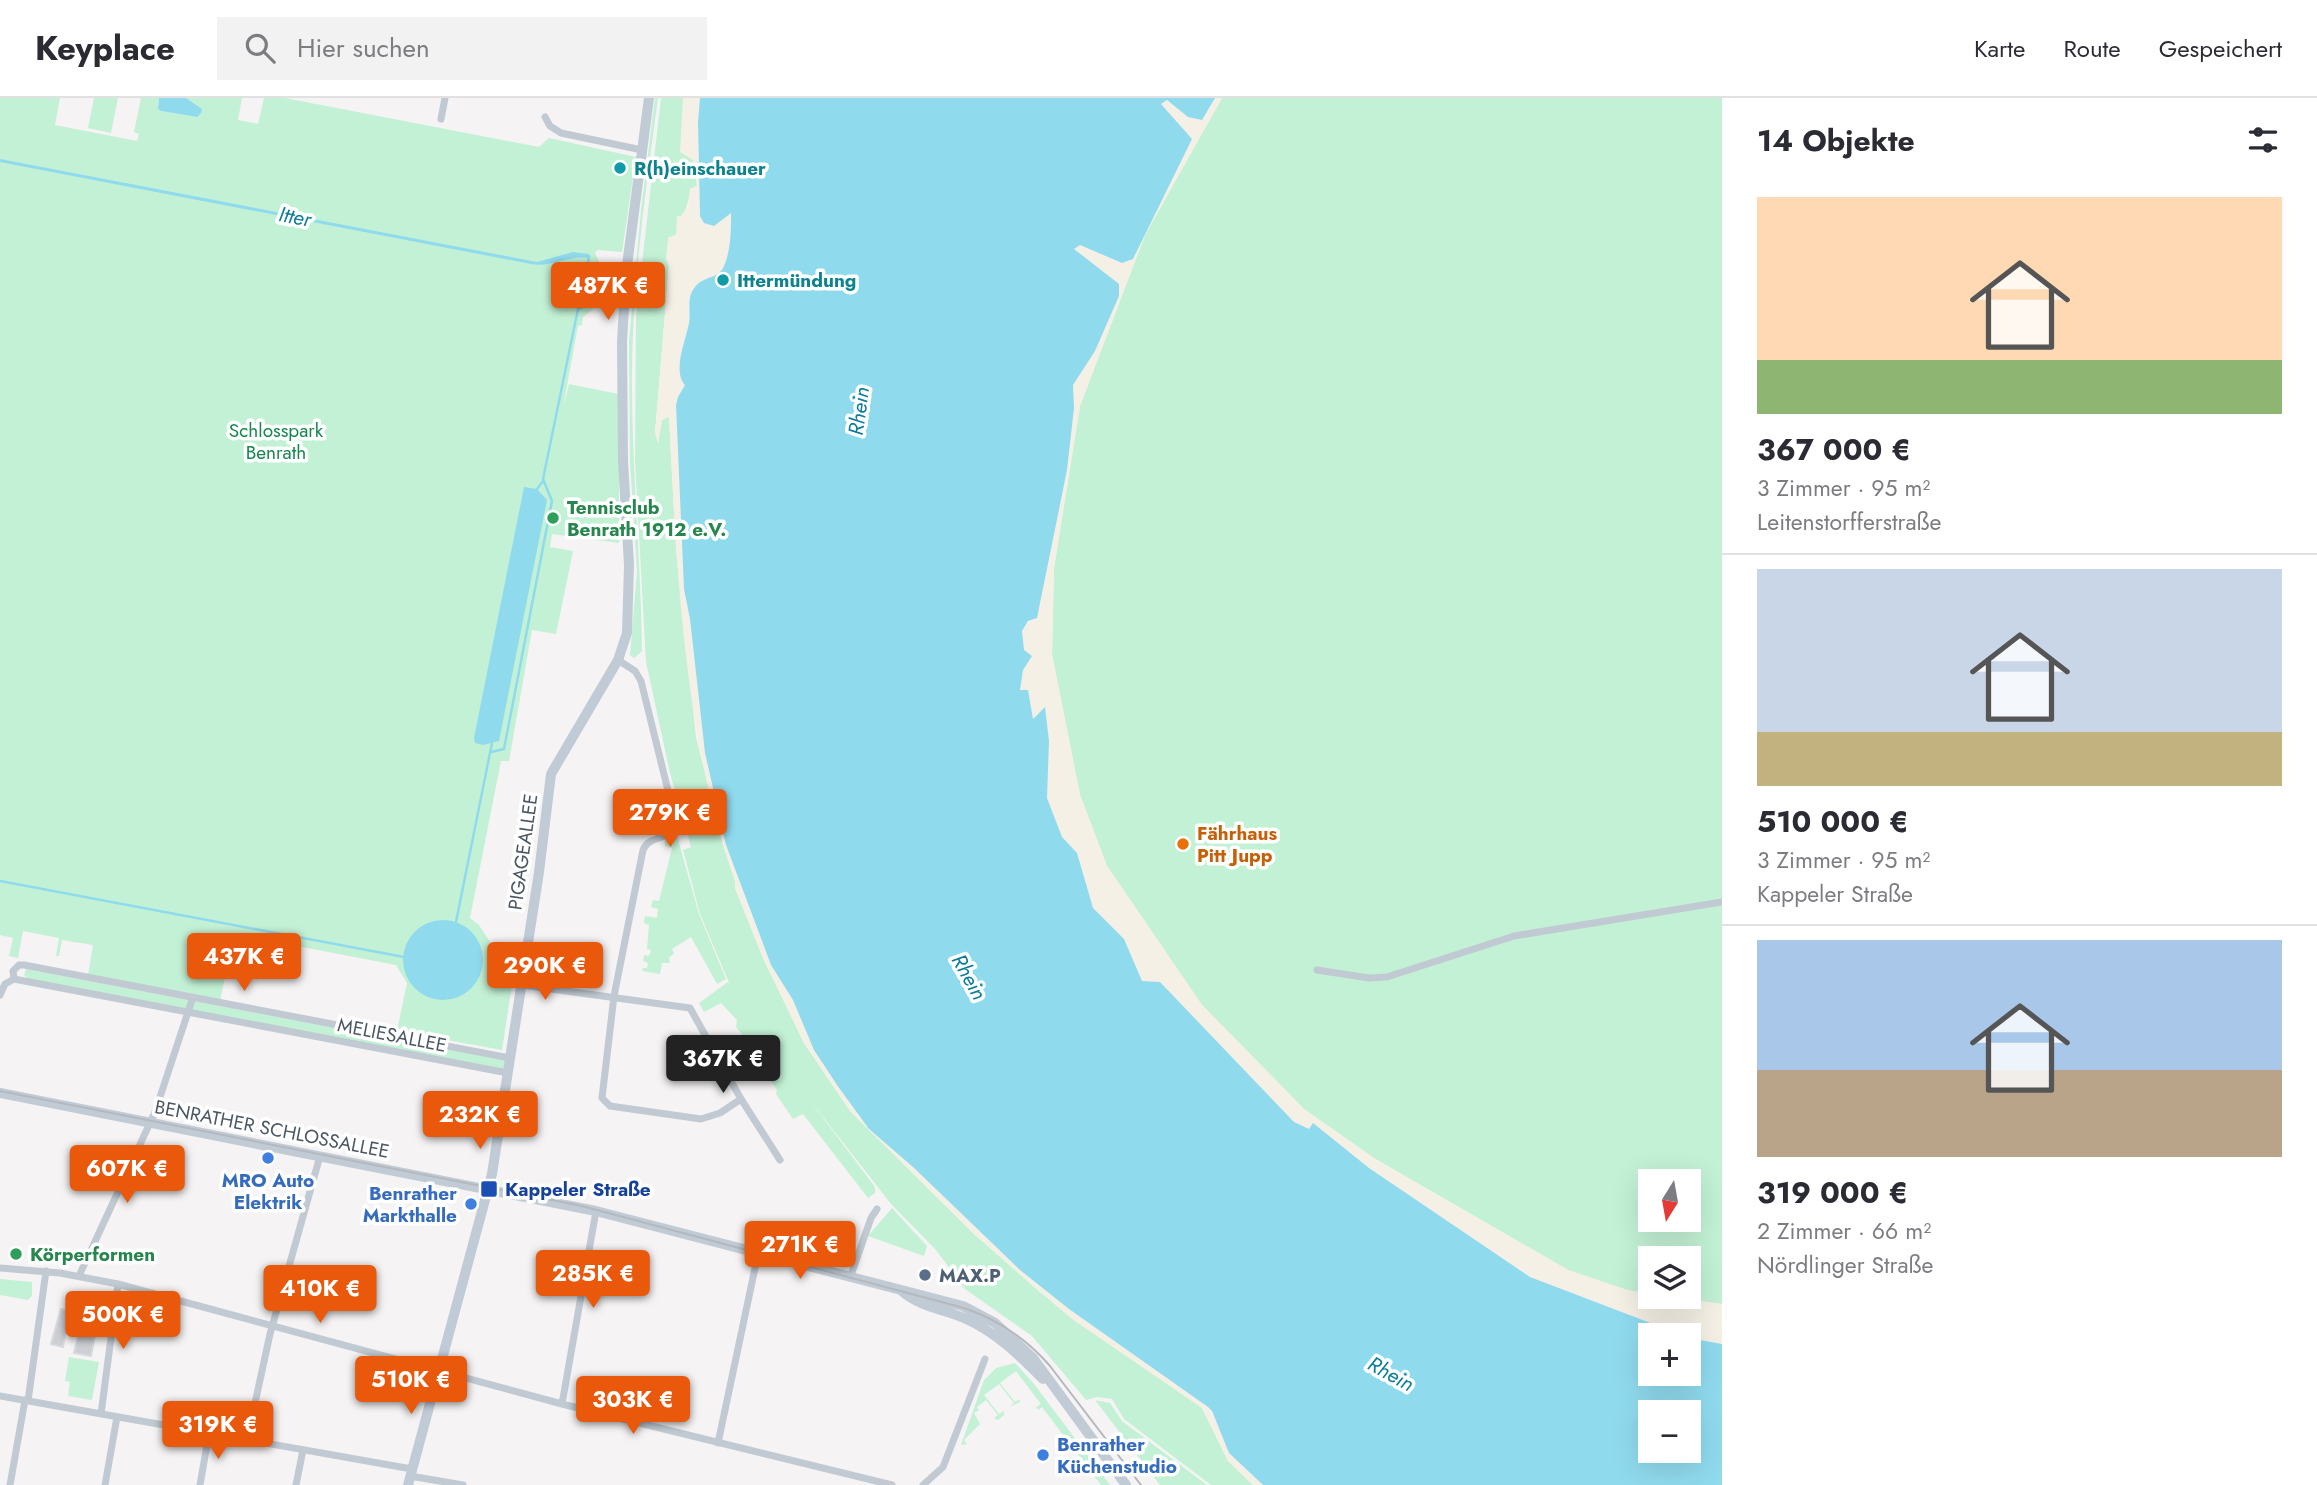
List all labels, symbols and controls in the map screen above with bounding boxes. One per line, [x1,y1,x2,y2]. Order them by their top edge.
search box [217,17,707,80]
text: Keyplace [35,25,175,72]
icon: search [241,29,279,67]
text: Hier suchen [297,29,430,67]
text: Karte [1974,31,2025,66]
text: Route [2063,31,2121,66]
text: Gespeichert [2159,31,2282,66]
text: 14 Objekte [1757,119,1915,162]
icon: filters [2244,121,2282,159]
place label: R(h)einschauer [634,155,766,182]
marker: R(h)einschauer [612,160,628,176]
water label: Itter [276,199,315,235]
icon: home [1957,242,2083,368]
pin: 487K € [551,262,665,322]
place label: Ittermündung [737,267,856,294]
text: 487K € [567,268,649,302]
marker: Ittermündung [715,272,731,288]
water label: Rhein [841,385,877,437]
park label: Schlosspark Benrath [229,417,324,466]
text: 367 000 € [1757,428,1911,471]
text: 3 Zimmer · 95 m² [1757,471,1930,505]
place label: Tennisclub Benrath 1912 e.V. [567,494,727,543]
text: Leitenstorfferstraße [1757,505,1941,539]
marker: Tennisclub Benrath 1912 e.V. [545,510,561,526]
icon: home [1957,614,2083,740]
pin: 279K € [613,790,727,849]
street label: PIGAGEALLEE [501,792,545,912]
text: 279K € [629,795,711,829]
text: 510 000 € [1757,800,1909,843]
place label: Fährhaus Pitt Jupp [1197,820,1277,869]
marker: Fährhaus Pitt Jupp [1175,836,1191,852]
text: 3 Zimmer · 95 m² [1757,843,1930,877]
text: Kappeler Straße [1757,877,1913,911]
pin: 437K € [187,934,301,993]
text: 437K € [203,939,285,973]
pin: 290K € [488,942,602,1002]
text: 290K € [503,948,587,982]
water label: Rhein [944,948,994,1006]
icon: home [1957,985,2083,1111]
street label: MELIESALLEE [335,1011,449,1059]
pin: 367K € [666,1035,780,1095]
text: 367K € [682,1041,764,1075]
pin: 232K € [423,1091,537,1151]
street label: BENRATHER SCHLOSSALLEE [153,1093,391,1165]
text: 232K € [439,1097,521,1131]
pin: 607K € [70,1146,184,1205]
marker: MRO Auto Elektrik [260,1150,276,1166]
text: 607K € [86,1151,168,1185]
place label: MRO Auto Elektrik [222,1167,314,1216]
north arrow [1638,1169,1701,1232]
map controls [1638,1169,1701,1463]
text: 319 000 € [1757,1171,1908,1214]
place label: Kappeler Straße [505,1176,651,1203]
marker: Kappeler Straße [479,1179,499,1199]
place label: Benrather Markthalle [363,1180,457,1229]
marker: Benrather Markthalle [463,1196,479,1212]
text: 2 Zimmer · 66 m² [1757,1214,1931,1248]
pin: 271K € [743,1222,857,1281]
text: 271K € [761,1227,839,1261]
place label: Körperformen [30,1241,155,1268]
marker: Körperformen [8,1246,24,1262]
button: layers [1638,1246,1701,1309]
text: Nördlinger Straße [1757,1248,1933,1282]
pin: 285K € [536,1250,650,1310]
text: 285K € [552,1256,634,1290]
place label: MAX.P [939,1262,1001,1289]
pin: 410K € [263,1266,377,1325]
marker: MAX.P [917,1267,933,1283]
text: 410K € [279,1271,361,1305]
pin: 500K € [66,1292,180,1351]
text: 500K € [81,1297,165,1331]
button: + [1638,1323,1701,1386]
water label: Rhein [1362,1349,1420,1399]
pin: 510K € [354,1356,468,1416]
text: 510K € [371,1362,451,1396]
pin: 303K € [576,1376,690,1436]
text: 303K € [592,1382,674,1416]
button: − [1638,1400,1701,1463]
pin: 319K € [161,1402,275,1461]
text: 319K € [178,1407,258,1441]
place label: Benrather Küchenstudio [1057,1431,1177,1480]
marker: Benrather Küchenstudio [1035,1447,1051,1463]

